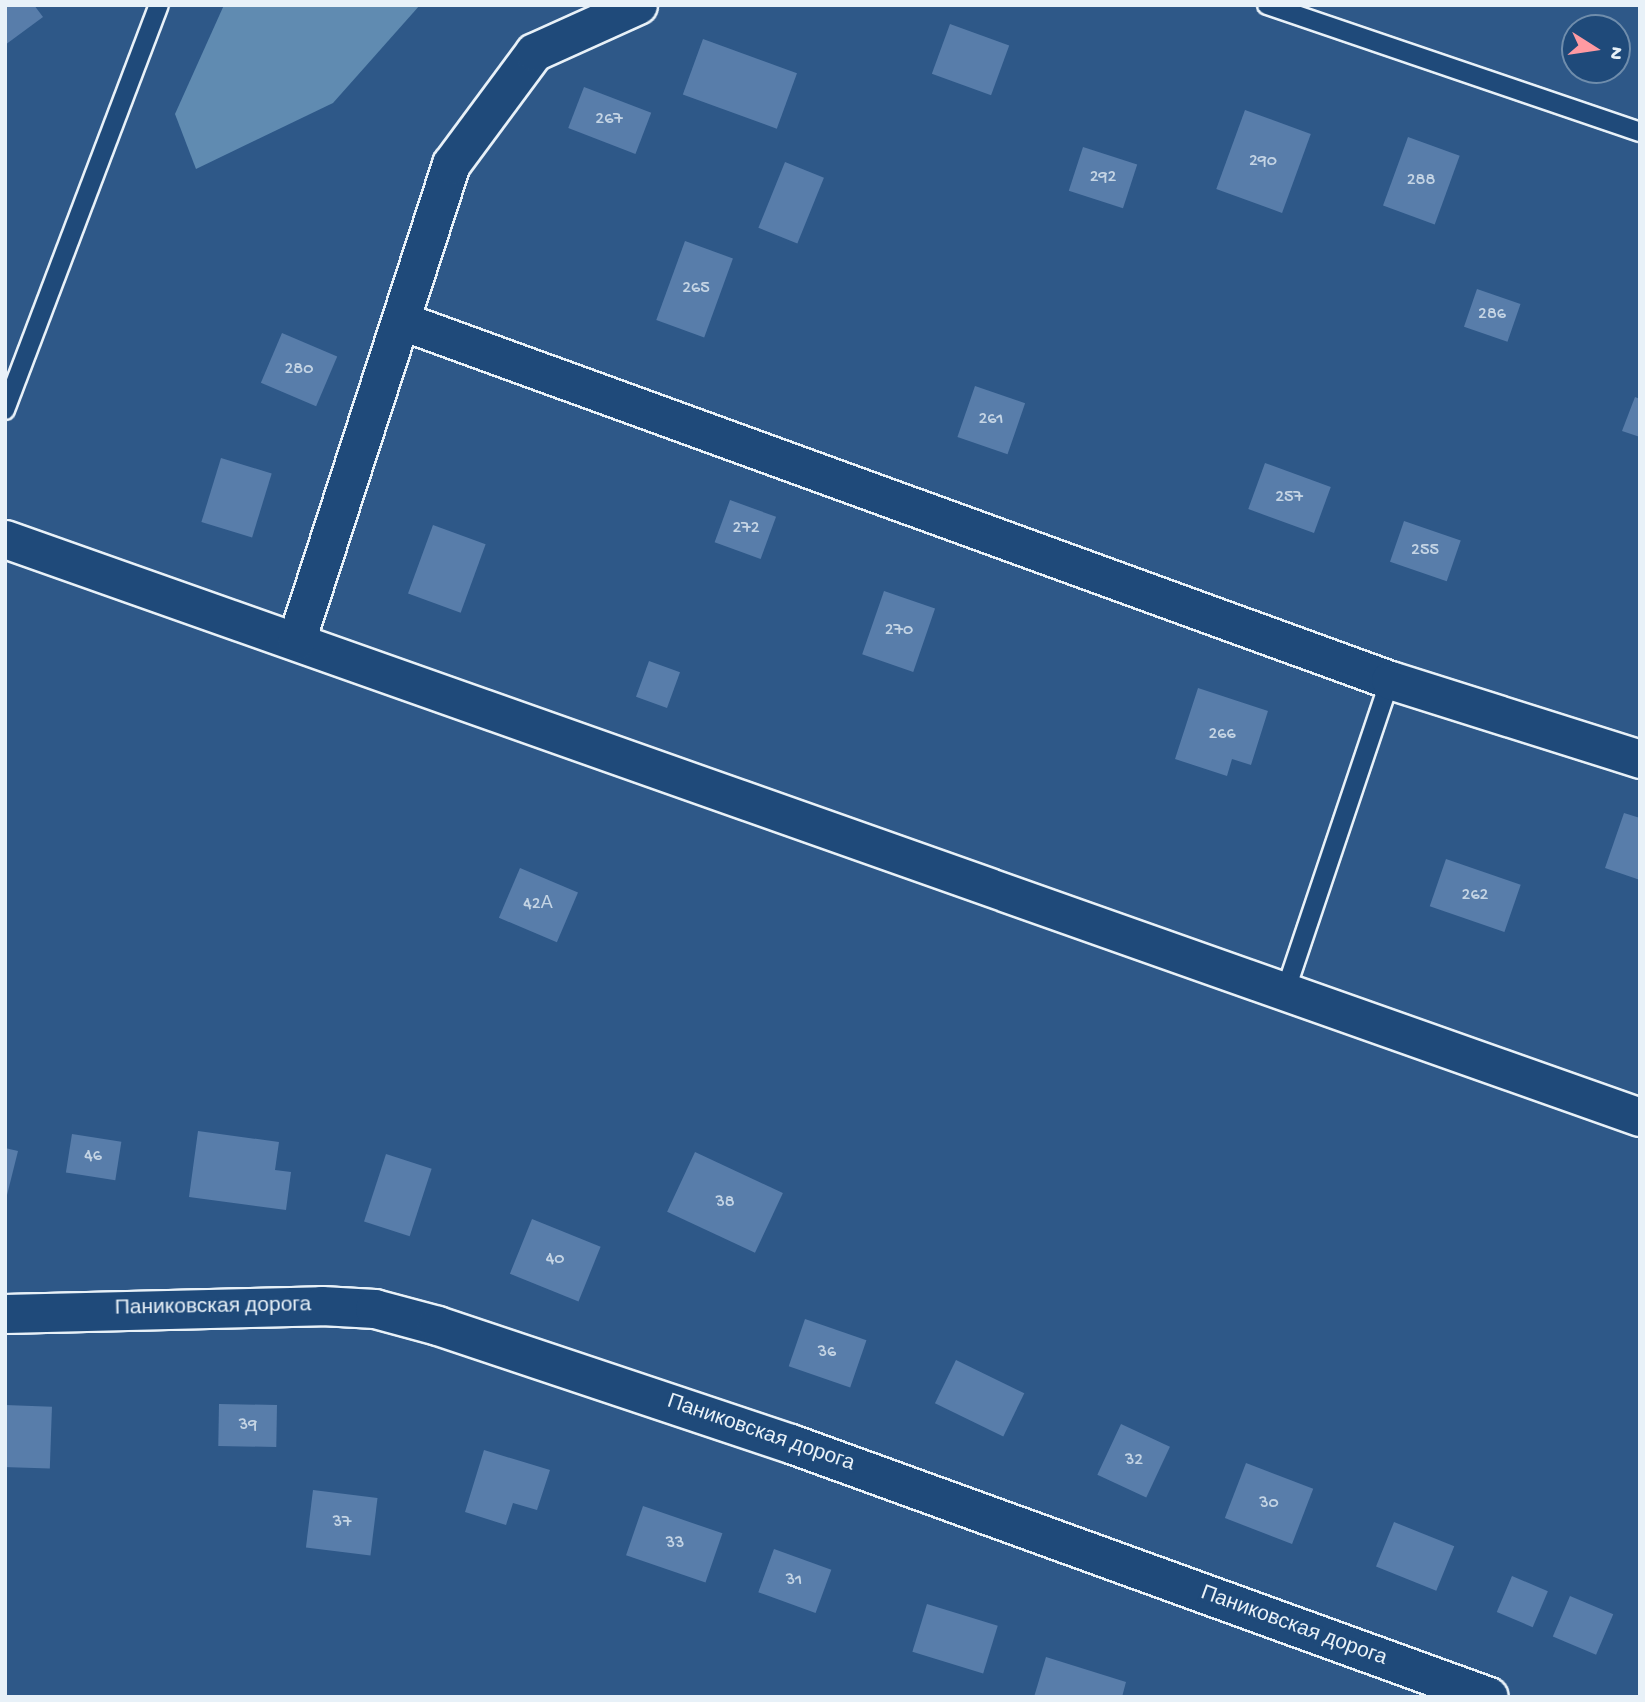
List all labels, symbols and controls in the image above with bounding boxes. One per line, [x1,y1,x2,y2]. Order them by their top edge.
north arrow [1561,14,1631,84]
text: N [1603,45,1628,62]
house number: 267 [595,109,623,131]
house number: 290 [1249,151,1277,173]
house number: 292 [1090,167,1116,189]
house number: 288 [1407,170,1435,192]
house number: 265 [682,278,710,300]
house number: 286 [1478,304,1506,326]
house number: 280 [285,359,313,381]
house number: 261 [978,409,1004,431]
house number: 257 [1275,487,1303,509]
house number: 272 [732,518,760,540]
house number: 255 [1411,540,1439,562]
house number: 270 [885,620,913,642]
house number: 266 [1208,724,1236,746]
house number: 262 [1462,885,1488,907]
house number: 42А [523,894,553,916]
house number: 46 [84,1146,102,1168]
house number: 38 [715,1192,735,1214]
house number: 40 [546,1249,564,1271]
street label: Паниковская дорога [115,1295,311,1323]
house number: 36 [818,1342,836,1364]
street label: Паниковская дорога [663,1391,857,1479]
house number: 39 [239,1415,257,1437]
house number: 32 [1125,1450,1143,1472]
house number: 30 [1259,1493,1279,1515]
house number: 37 [333,1512,351,1534]
house number: 33 [666,1533,684,1555]
house number: 31 [786,1570,802,1592]
street label: Паниковская дорога [1196,1583,1390,1673]

